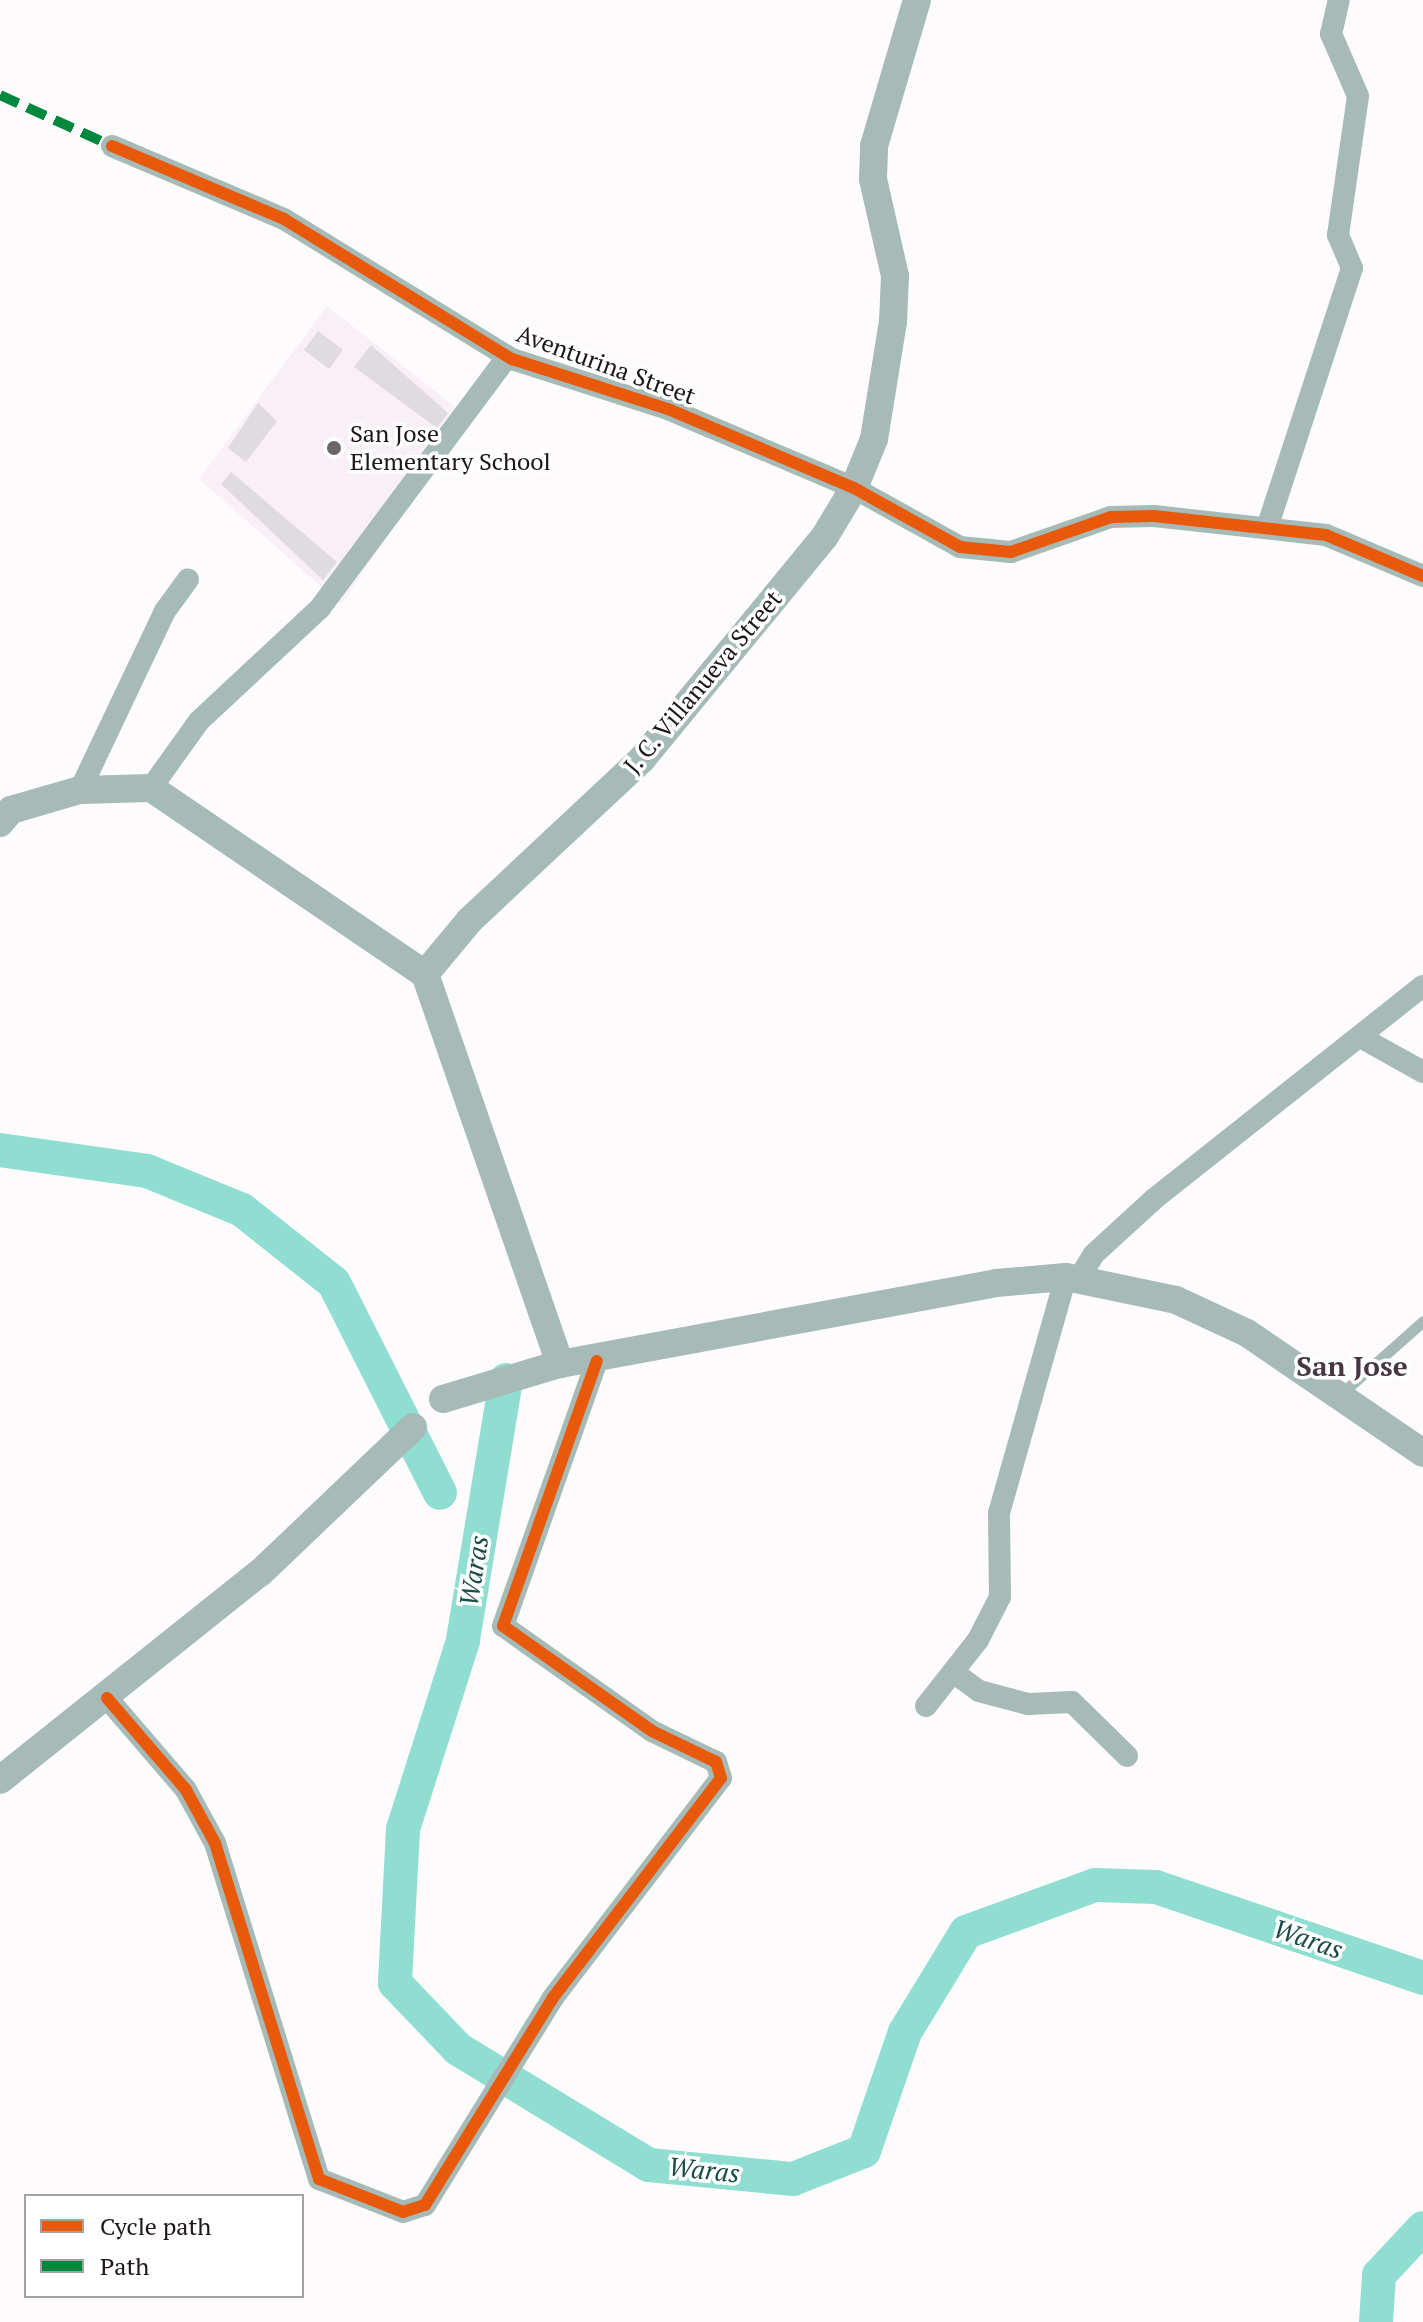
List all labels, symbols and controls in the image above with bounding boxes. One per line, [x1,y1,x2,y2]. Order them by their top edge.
street label: Aventurina Street [513,319,699,411]
place label: San Jose Elementary School [350,420,551,476]
marker: San Jose Elementary School [325,439,343,457]
street label: J. C. Villanueva Street [617,584,789,780]
district label: San Jose [1296,1349,1408,1383]
water label: Waras [453,1533,495,1609]
water label: Waras [1269,1913,1347,1965]
water label: Waras [667,2151,741,2189]
legend [24,2194,304,2298]
text: Cycle path [100,2210,211,2242]
text: Path [100,2250,149,2282]

